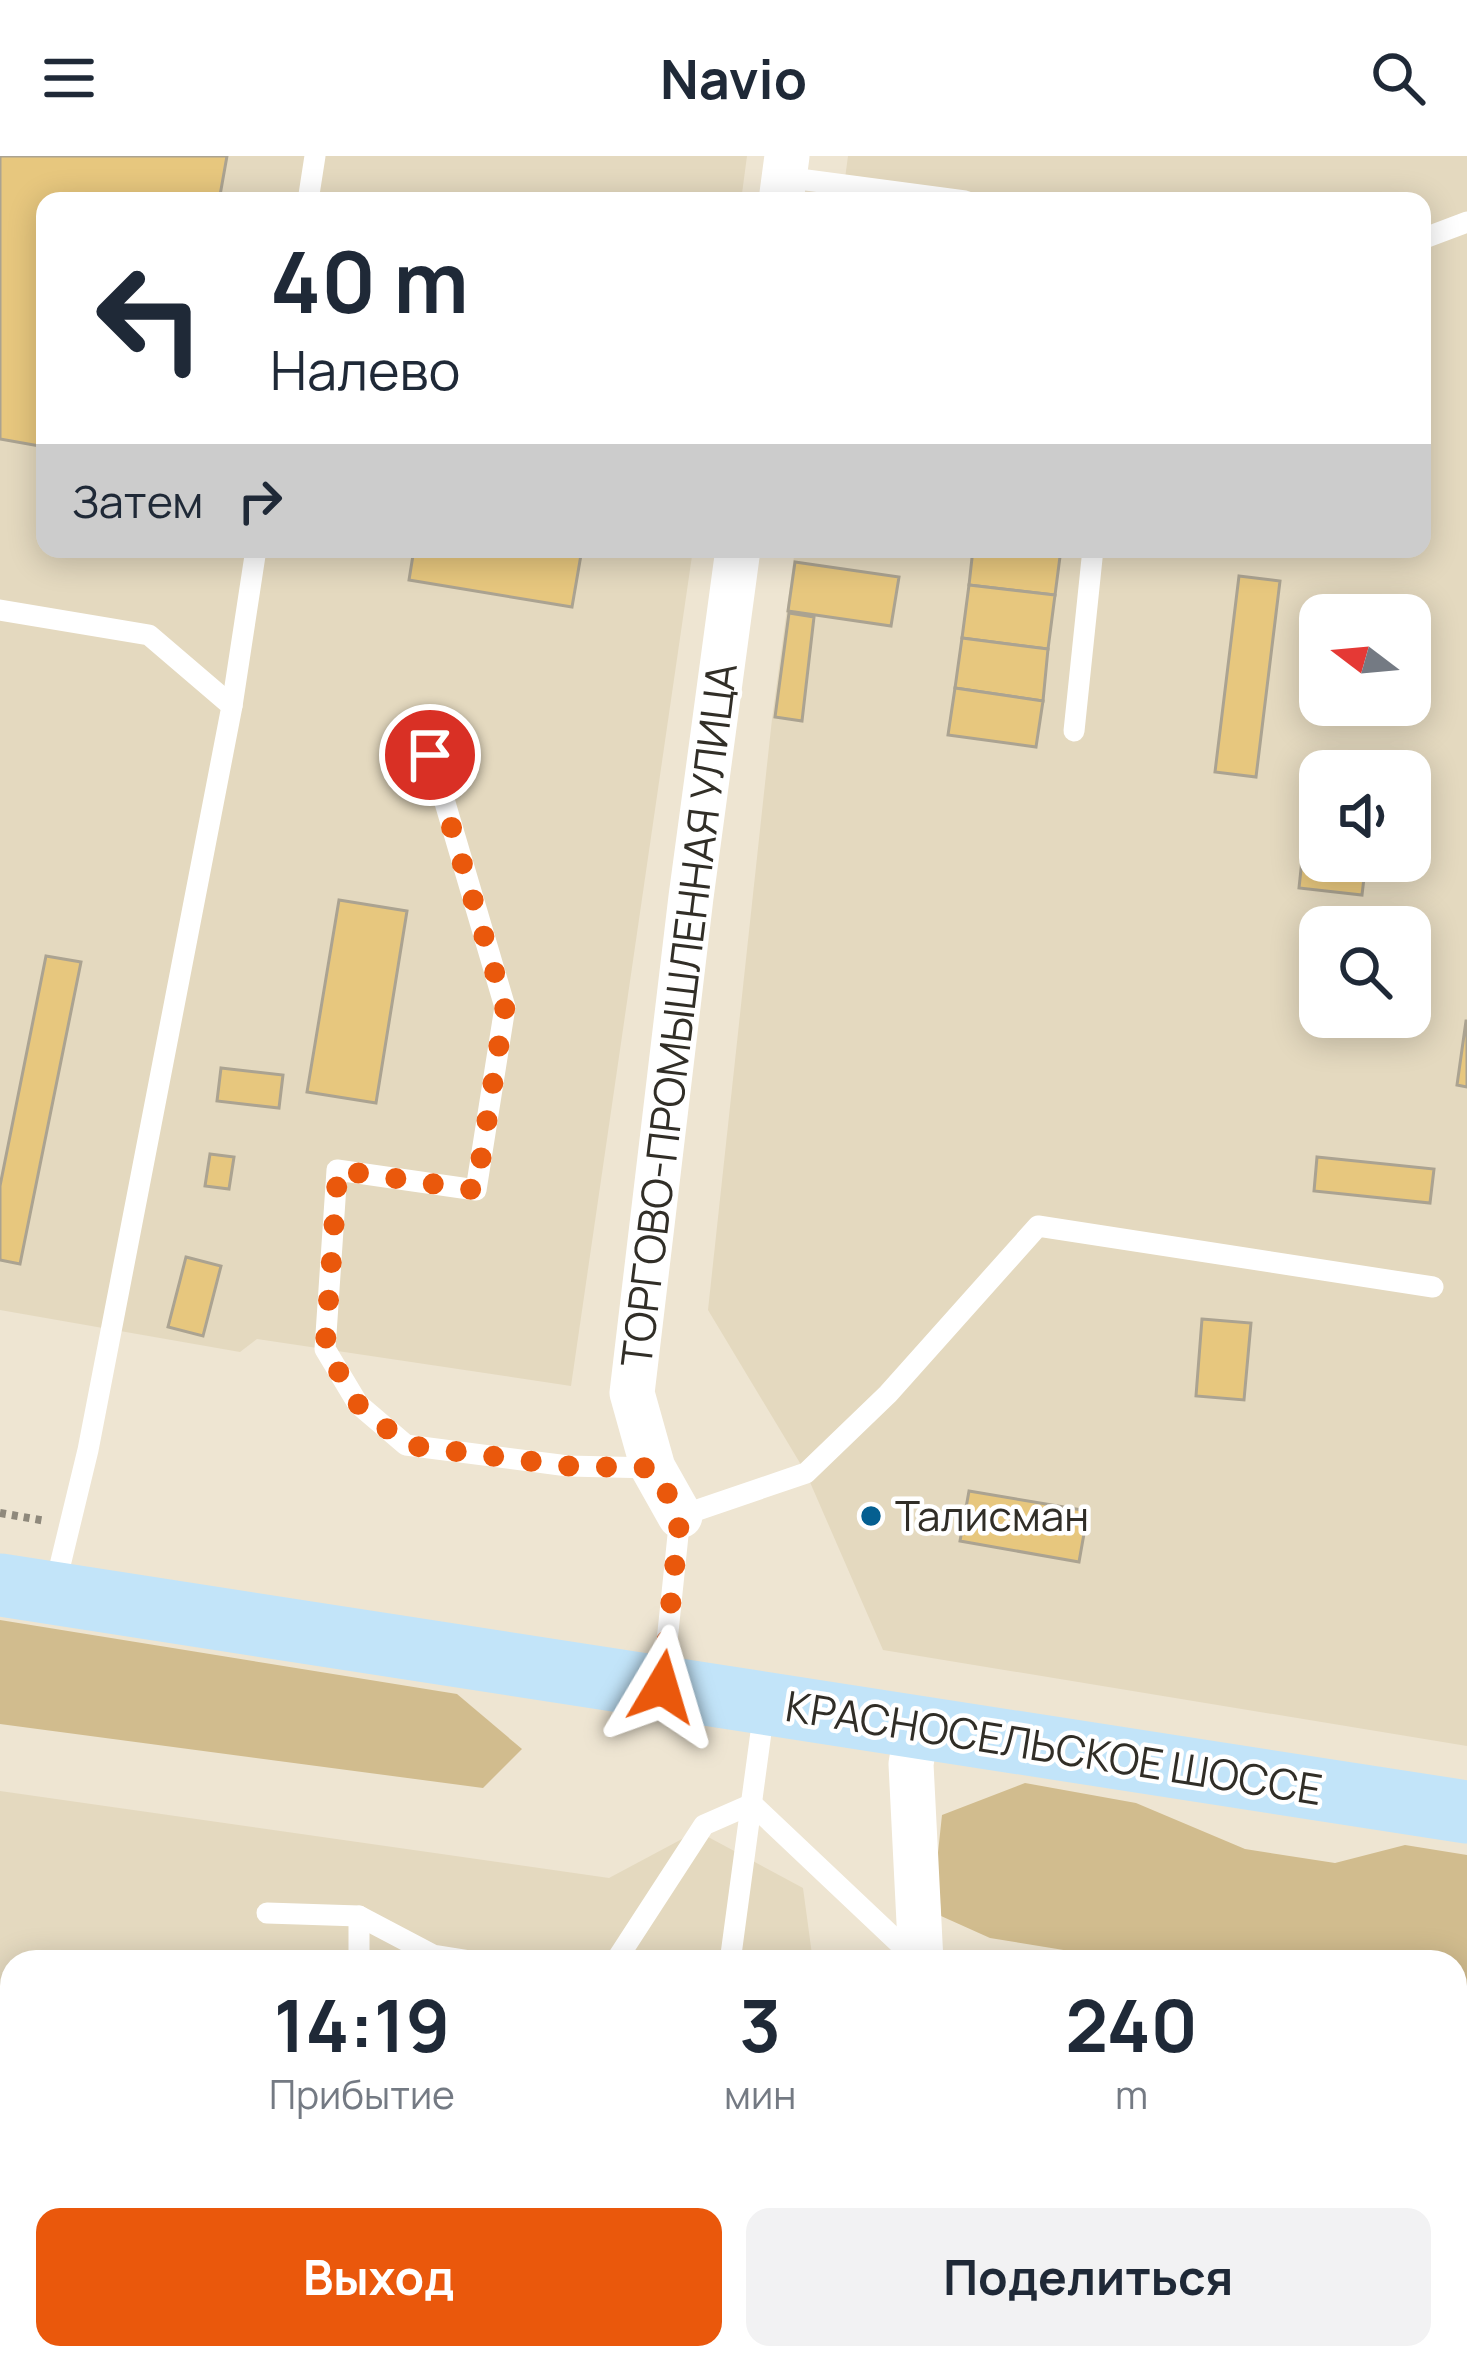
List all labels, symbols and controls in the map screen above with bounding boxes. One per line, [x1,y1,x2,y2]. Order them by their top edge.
text: Navio [660,41,807,115]
icon: menu [36,45,102,111]
icon: search [1365,45,1431,111]
text: 40 m [270,223,469,338]
icon: left [72,240,228,396]
text: Налево [270,332,460,406]
icon: right [227,468,293,534]
text: Затем [72,470,203,532]
north arrow [1299,594,1431,726]
map controls [1299,594,1431,1038]
street label: ТОРГОВО-ПРОМЫШЛЕННАЯ УЛИЦА [606,660,750,1370]
pin [379,704,481,806]
icon: arrive [397,722,463,788]
button: sound [1299,750,1431,882]
button: search [1299,906,1431,1038]
place label: Талисман [895,1486,1089,1544]
marker: Талисман [858,1503,884,1529]
position arrow [599,1624,725,1750]
street label: КРАСНОСЕЛЬСКОЕ ШОССЕ [782,1676,1327,1818]
text: 14:19 [274,1975,450,2074]
text: 3 [739,1975,781,2074]
text: 240 [1065,1975,1198,2074]
text: Прибытие [269,2067,455,2121]
text: мин [724,2067,796,2121]
text: m [1115,2067,1148,2121]
button: Выход [36,2208,722,2346]
button: Поделиться [746,2208,1431,2346]

